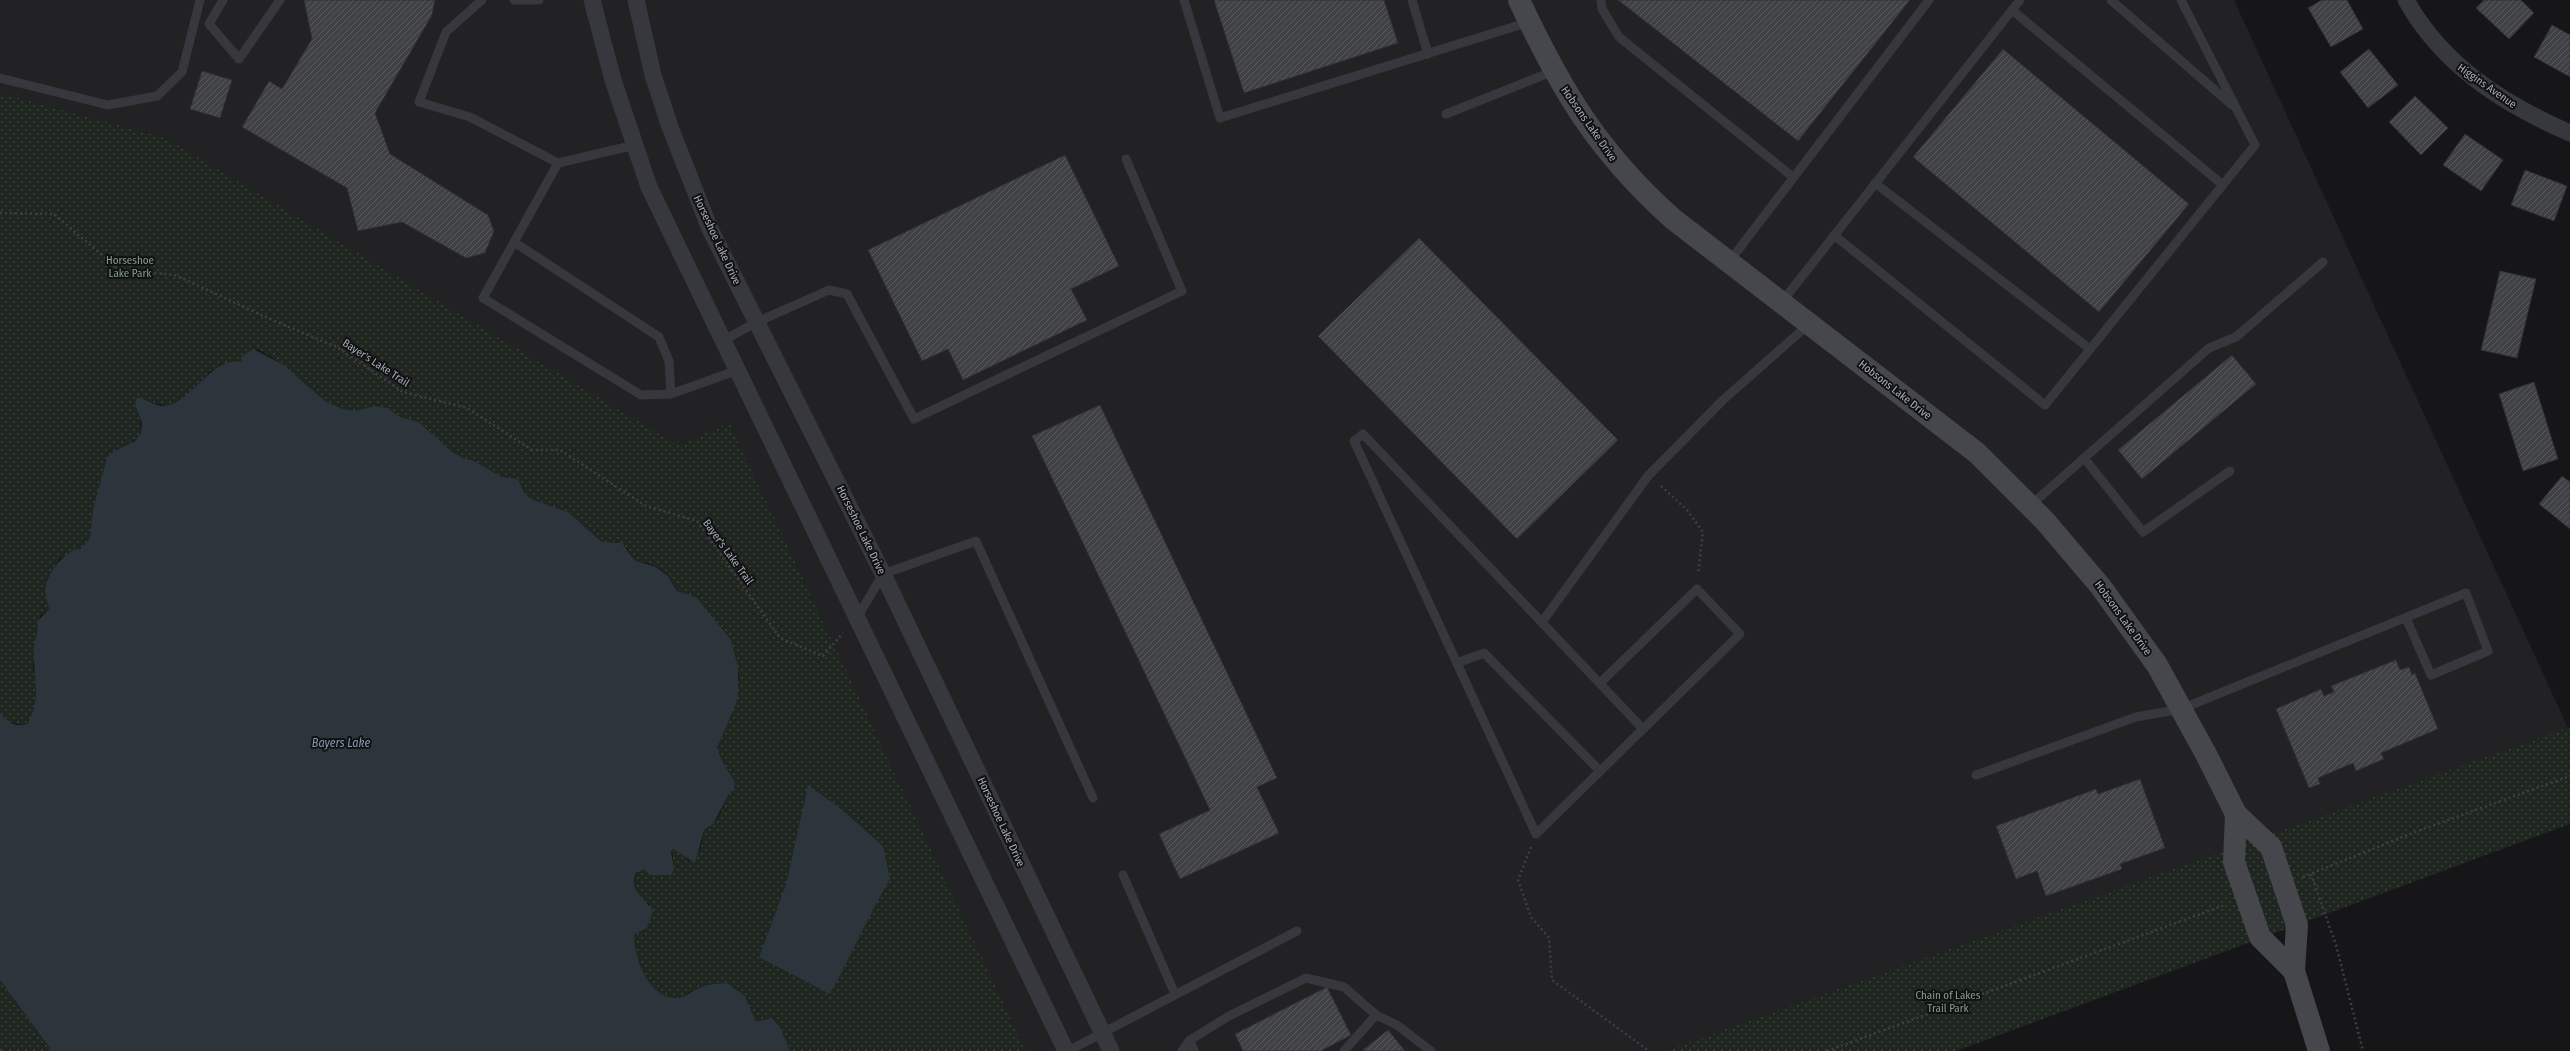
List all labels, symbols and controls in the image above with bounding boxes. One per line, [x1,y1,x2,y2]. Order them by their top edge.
street label: Higgins Avenue [2455,61,2519,111]
street label: Hobsons Lake Drive [1558,84,1620,164]
street label: Horseshoe Lake Drive [691,193,743,287]
park label: Horseshoe Lake Park [106,254,154,280]
street label: Bayer's Lake Trail [340,336,412,390]
street label: Hobsons Lake Drive [1856,358,1934,422]
street label: Horseshoe Lake Drive [834,484,888,576]
street label: Bayer's Lake Trail [700,517,756,587]
street label: Hobsons Lake Drive [2092,578,2154,658]
water label: Bayers Lake [312,736,371,750]
street label: Horseshoe Lake Drive [975,775,1027,869]
park label: Chain of Lakes Trail Park [1916,989,1981,1015]

